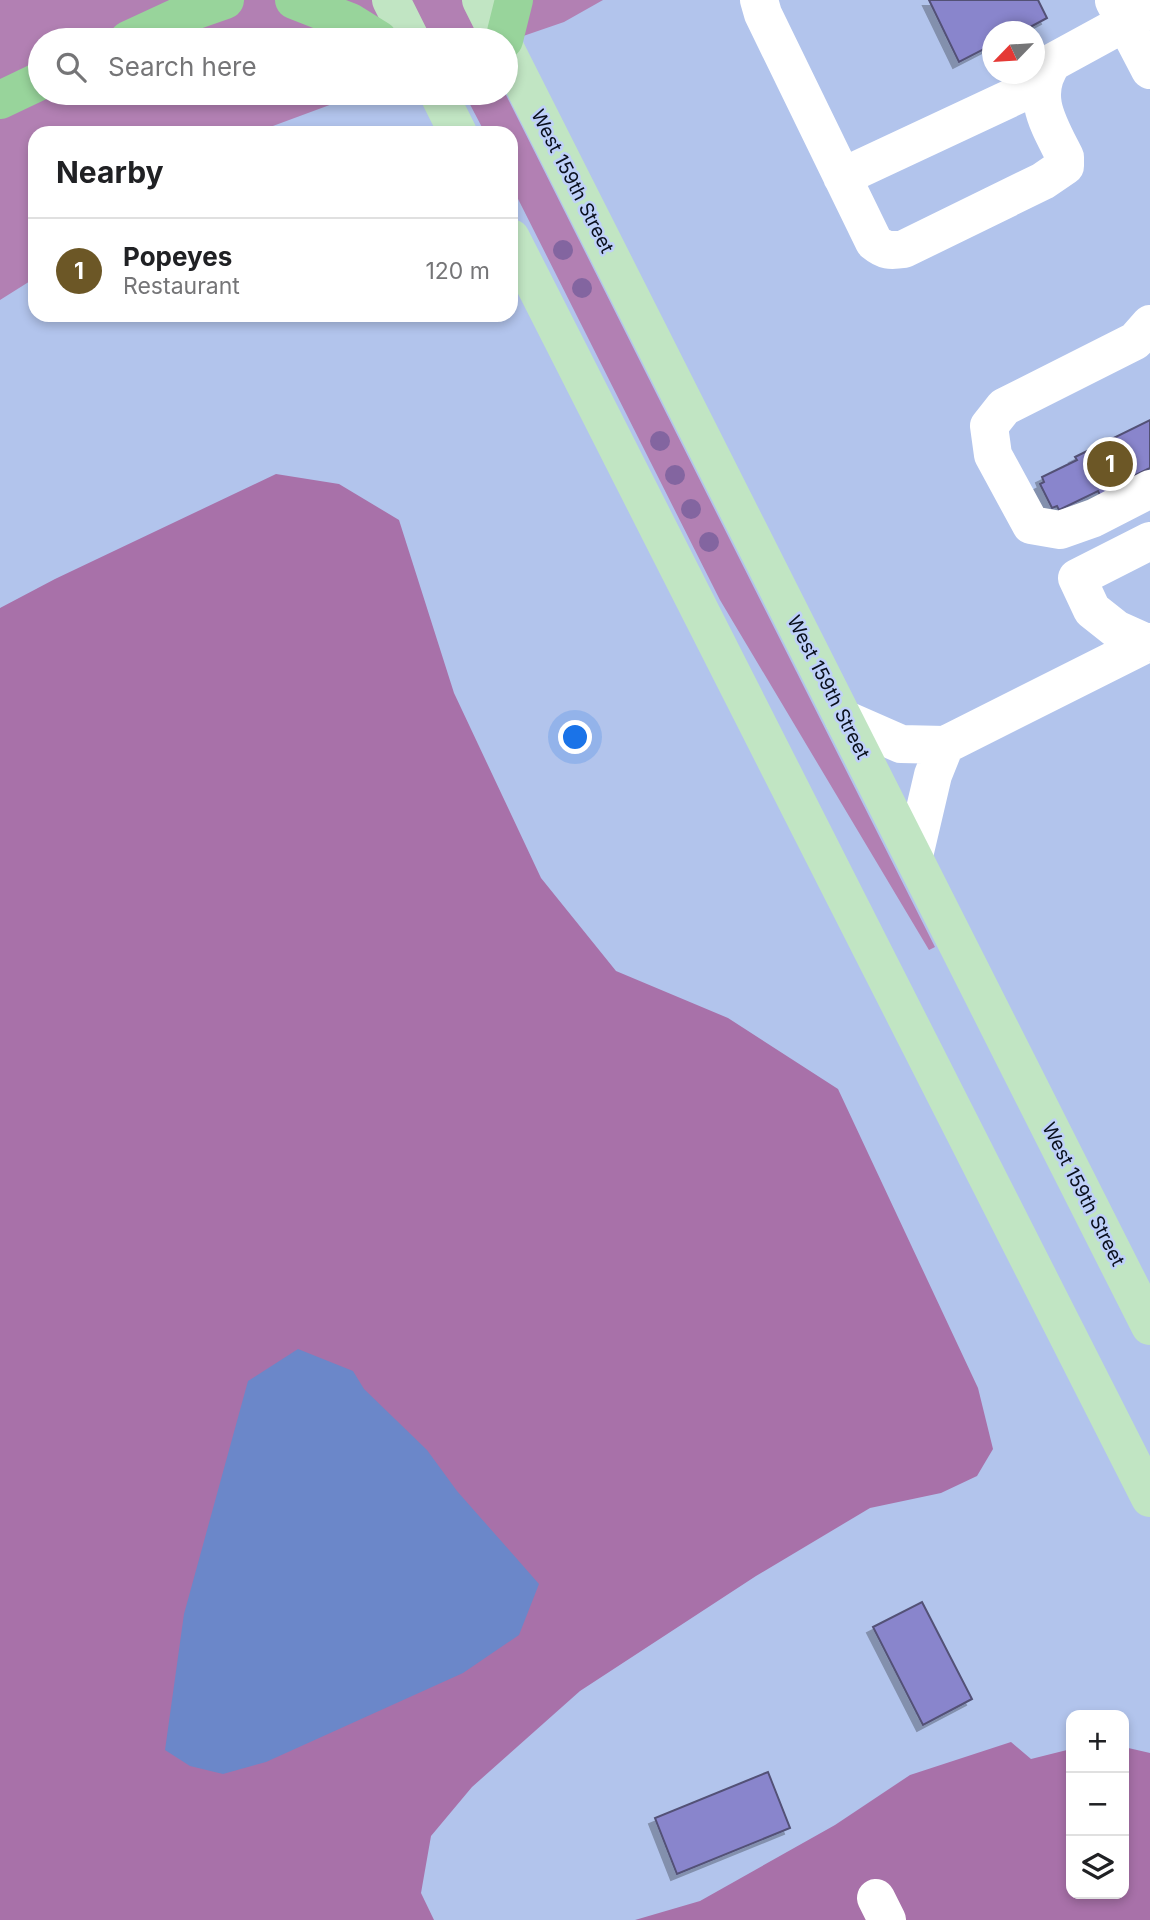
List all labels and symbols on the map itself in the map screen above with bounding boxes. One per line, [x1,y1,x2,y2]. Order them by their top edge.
north arrow [982,21,1045,84]
street label: West 159th Street [526,106,619,257]
pin: 1 [1087,438,1133,490]
street label: West 159th Street [782,612,875,763]
your location [558,720,592,754]
street label: West 159th Street [1037,1119,1130,1270]

